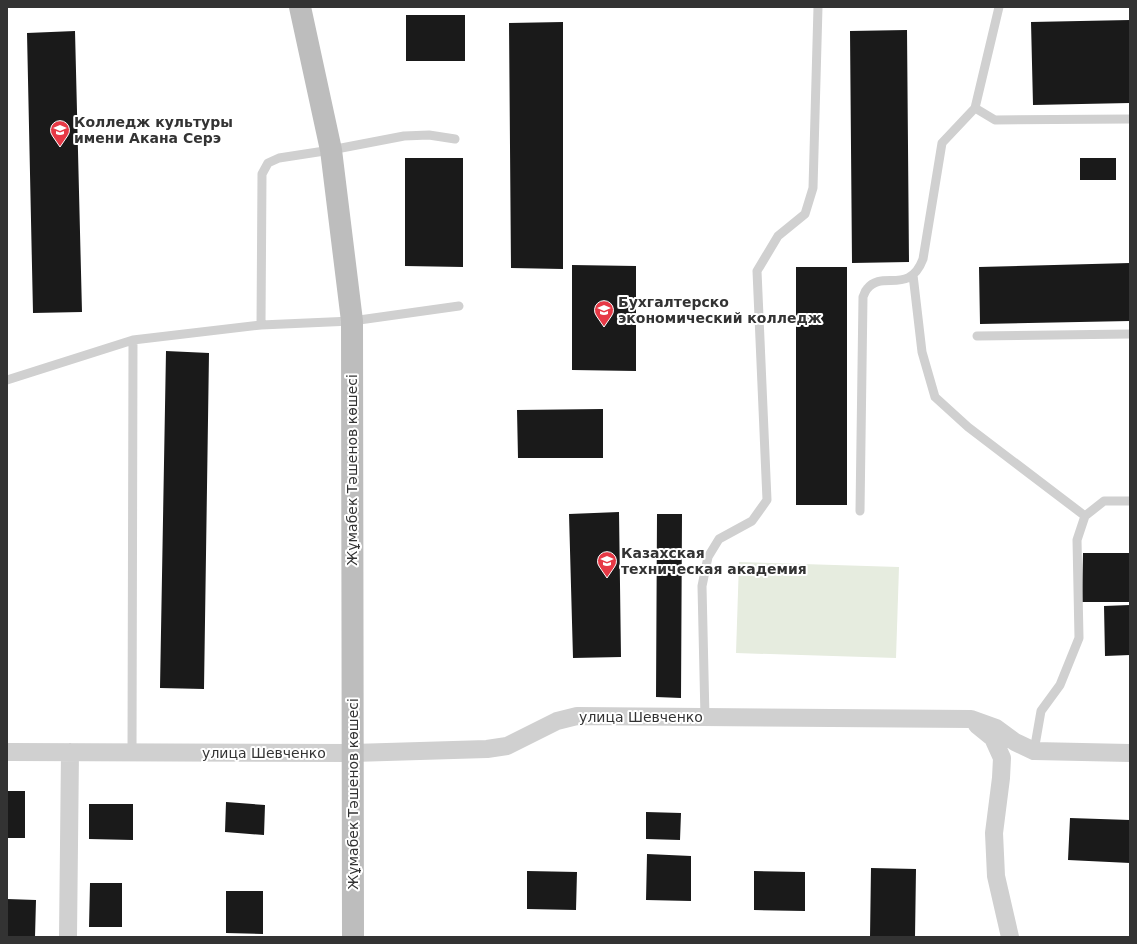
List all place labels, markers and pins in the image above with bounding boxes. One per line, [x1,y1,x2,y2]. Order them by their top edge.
place label: Колледж культуры имени Акана Серэ [74,114,233,146]
school or university icon: Колледж культуры имени Акана Серэ [49,119,71,147]
place label: Бухгалтерско экономический колледж [618,294,822,326]
school or university icon: Бухгалтерско экономический колледж [593,299,615,327]
place label: Казахская техническая академия [621,545,807,577]
school or university icon: Казахская техническая академия [596,550,618,578]

